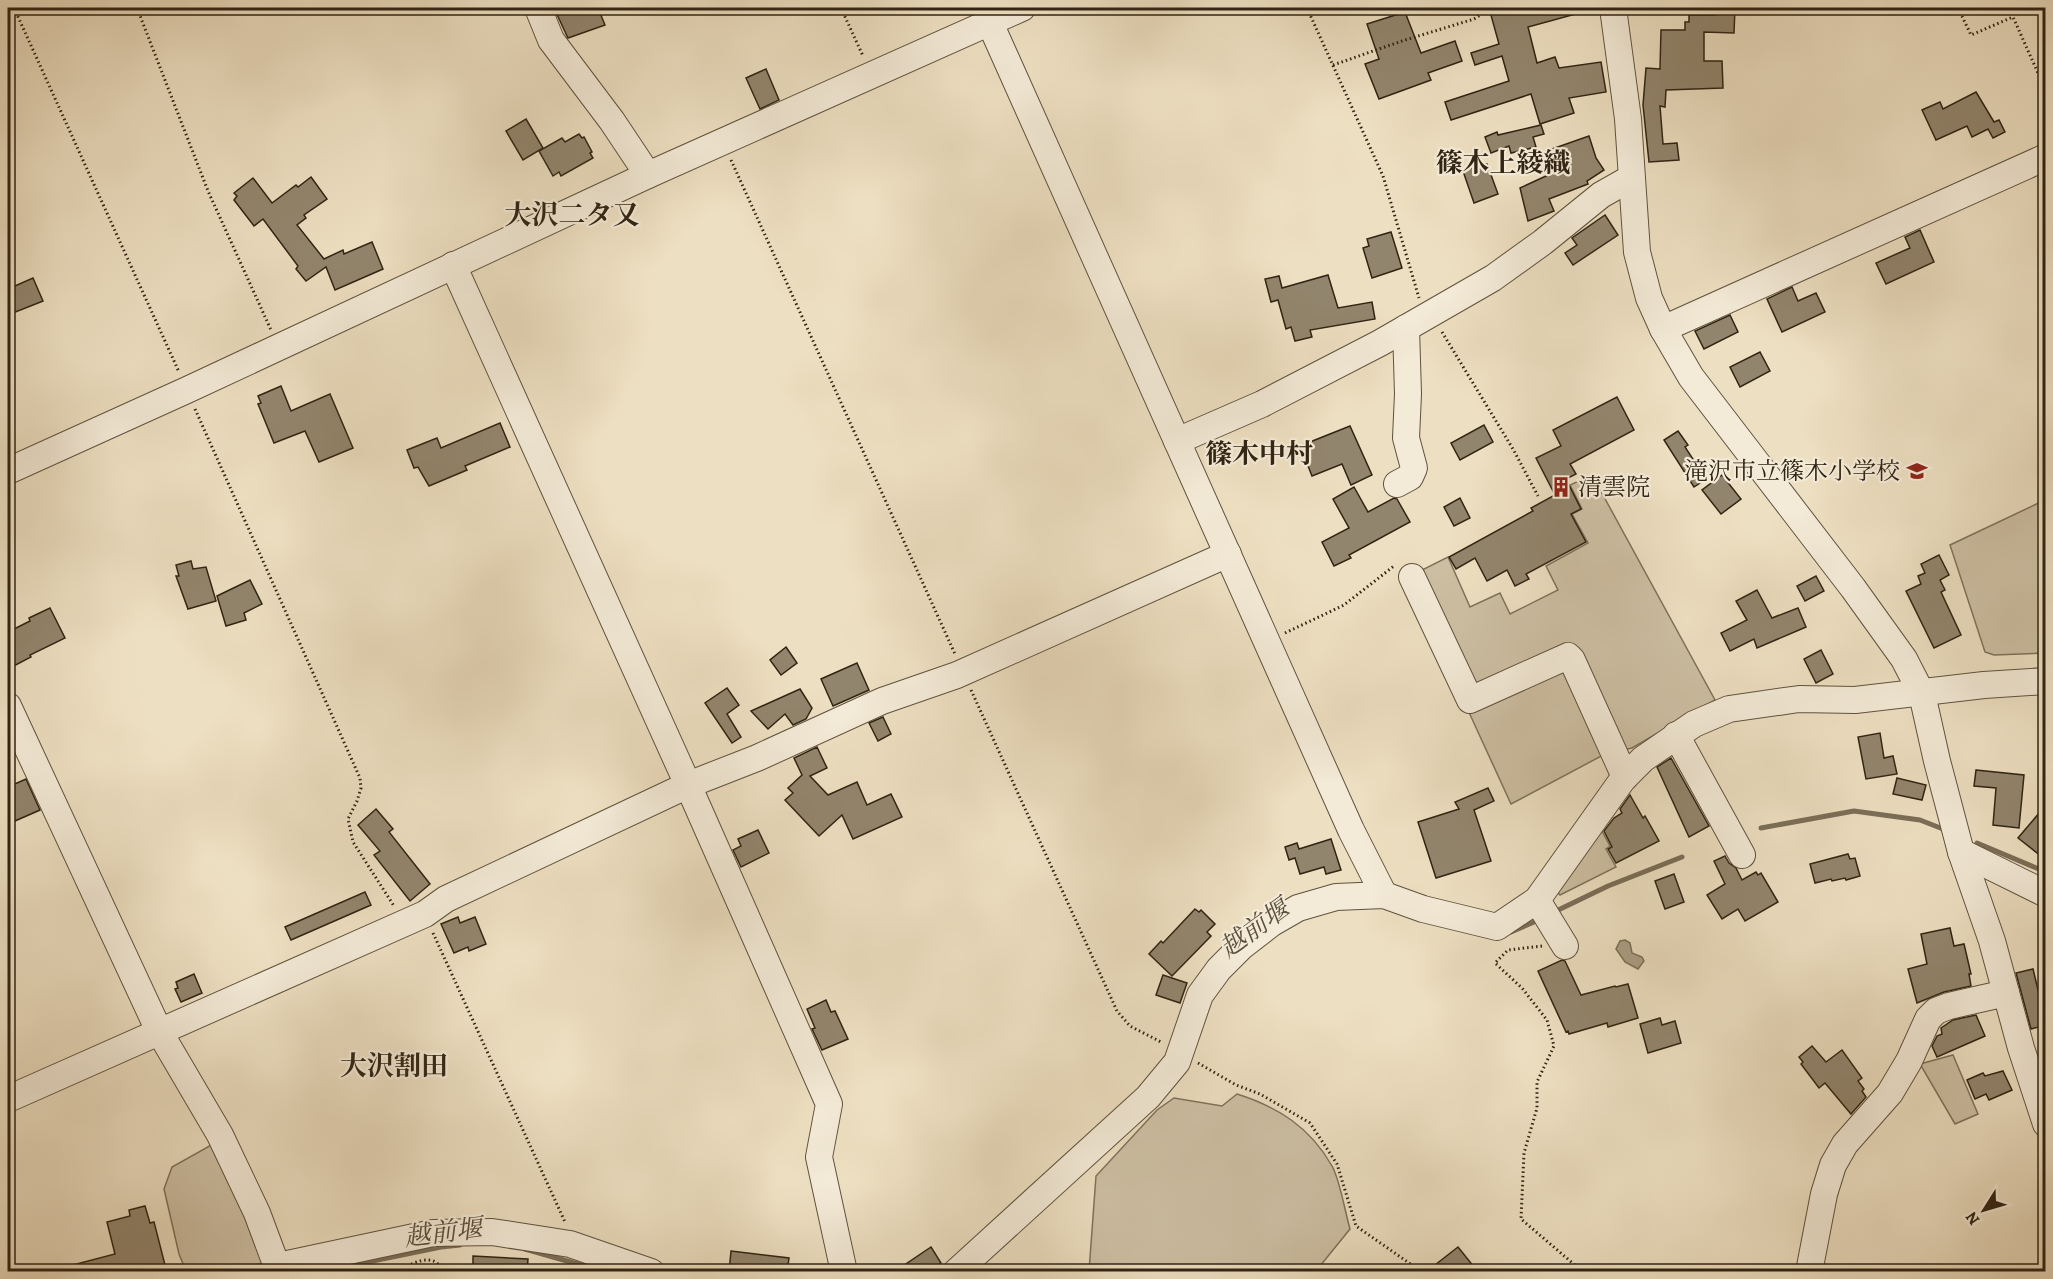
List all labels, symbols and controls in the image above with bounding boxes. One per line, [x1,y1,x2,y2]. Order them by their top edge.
district label: 篠木上綾織 [1436,145,1571,181]
district label: 大沢二タ又 [505,197,640,233]
district label: 篠木中村 [1205,436,1313,472]
place label: 滝沢市立篠木小学校 [1684,455,1900,487]
school or university icon: 滝沢市立篠木小学校 [1905,459,1929,483]
place label: 清雲院 [1578,471,1650,503]
building icon: 清雲院 [1549,475,1573,499]
water label: 越前堰 [1212,889,1299,965]
district label: 大沢割田 [340,1048,448,1084]
north arrow [1954,1180,2014,1240]
text: N [1960,1207,1985,1230]
water label: 越前堰 [402,1210,488,1255]

